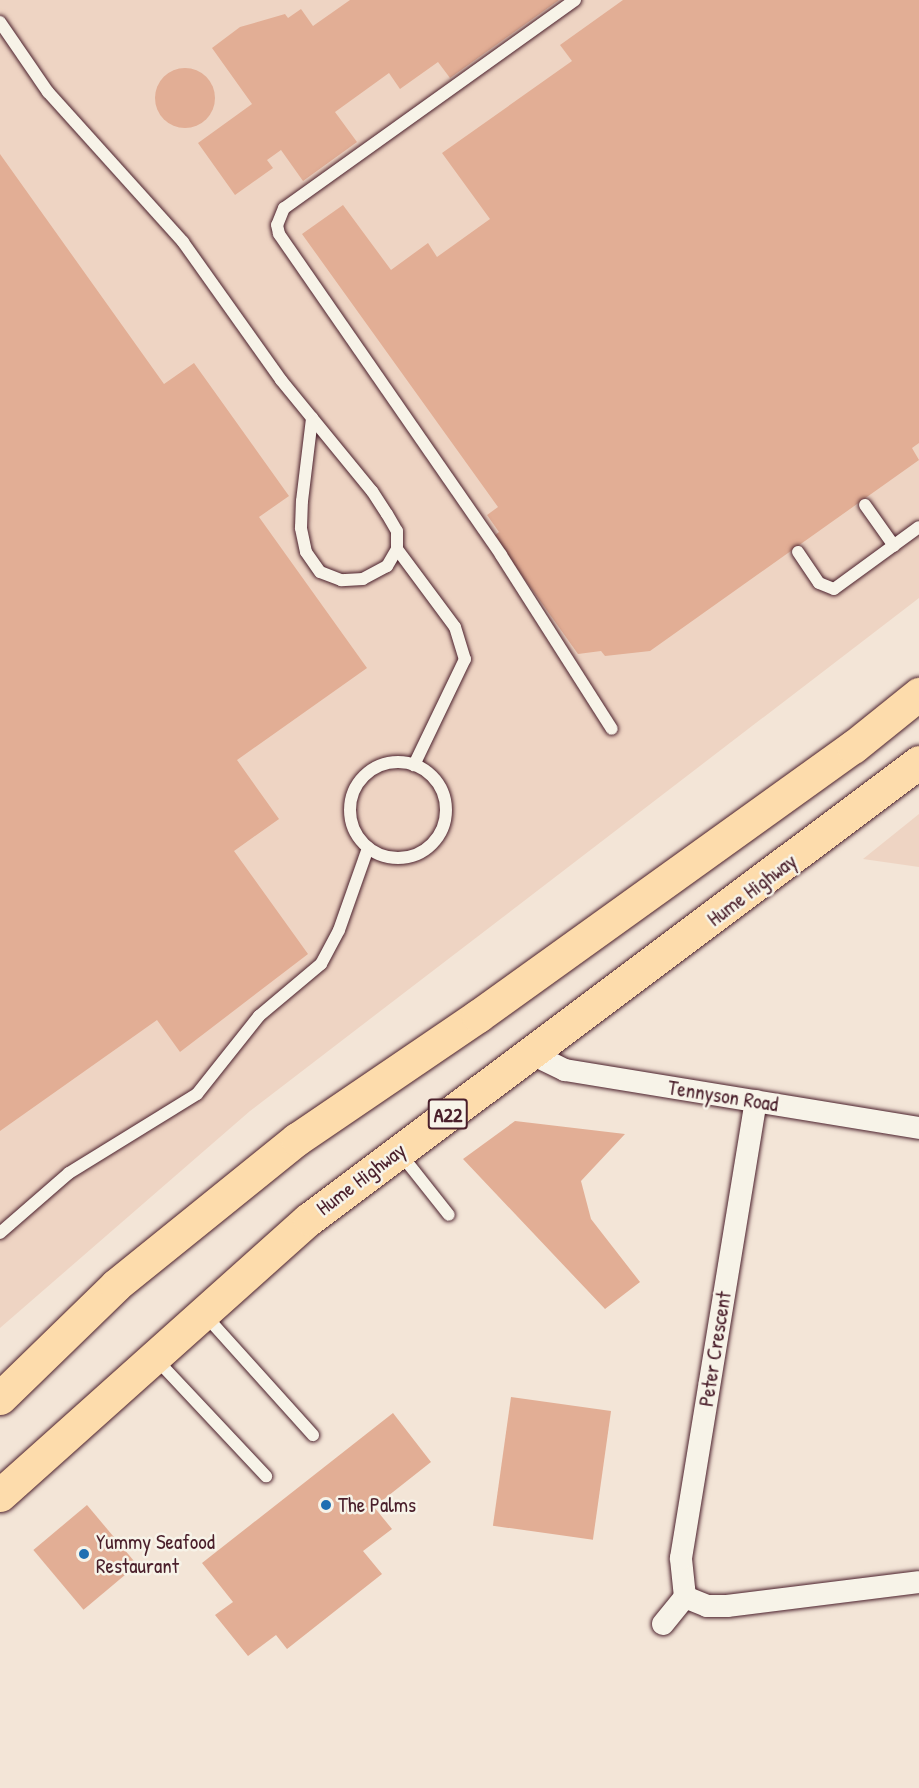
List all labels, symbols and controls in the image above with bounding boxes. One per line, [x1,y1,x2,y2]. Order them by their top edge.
street label: Hume Highway [702,848,802,932]
street label: Tennyson Road [666,1075,780,1117]
road number: A22 [427,1097,469,1131]
street label: Hume Highway [311,1137,411,1221]
street label: Peter Crescent [693,1290,737,1408]
place label: The Palms [338,1492,416,1518]
marker: The Palms [319,1498,333,1512]
place label: Yummy Seafood Restaurant [96,1529,215,1579]
marker: Yummy Seafood Restaurant [77,1547,91,1561]

